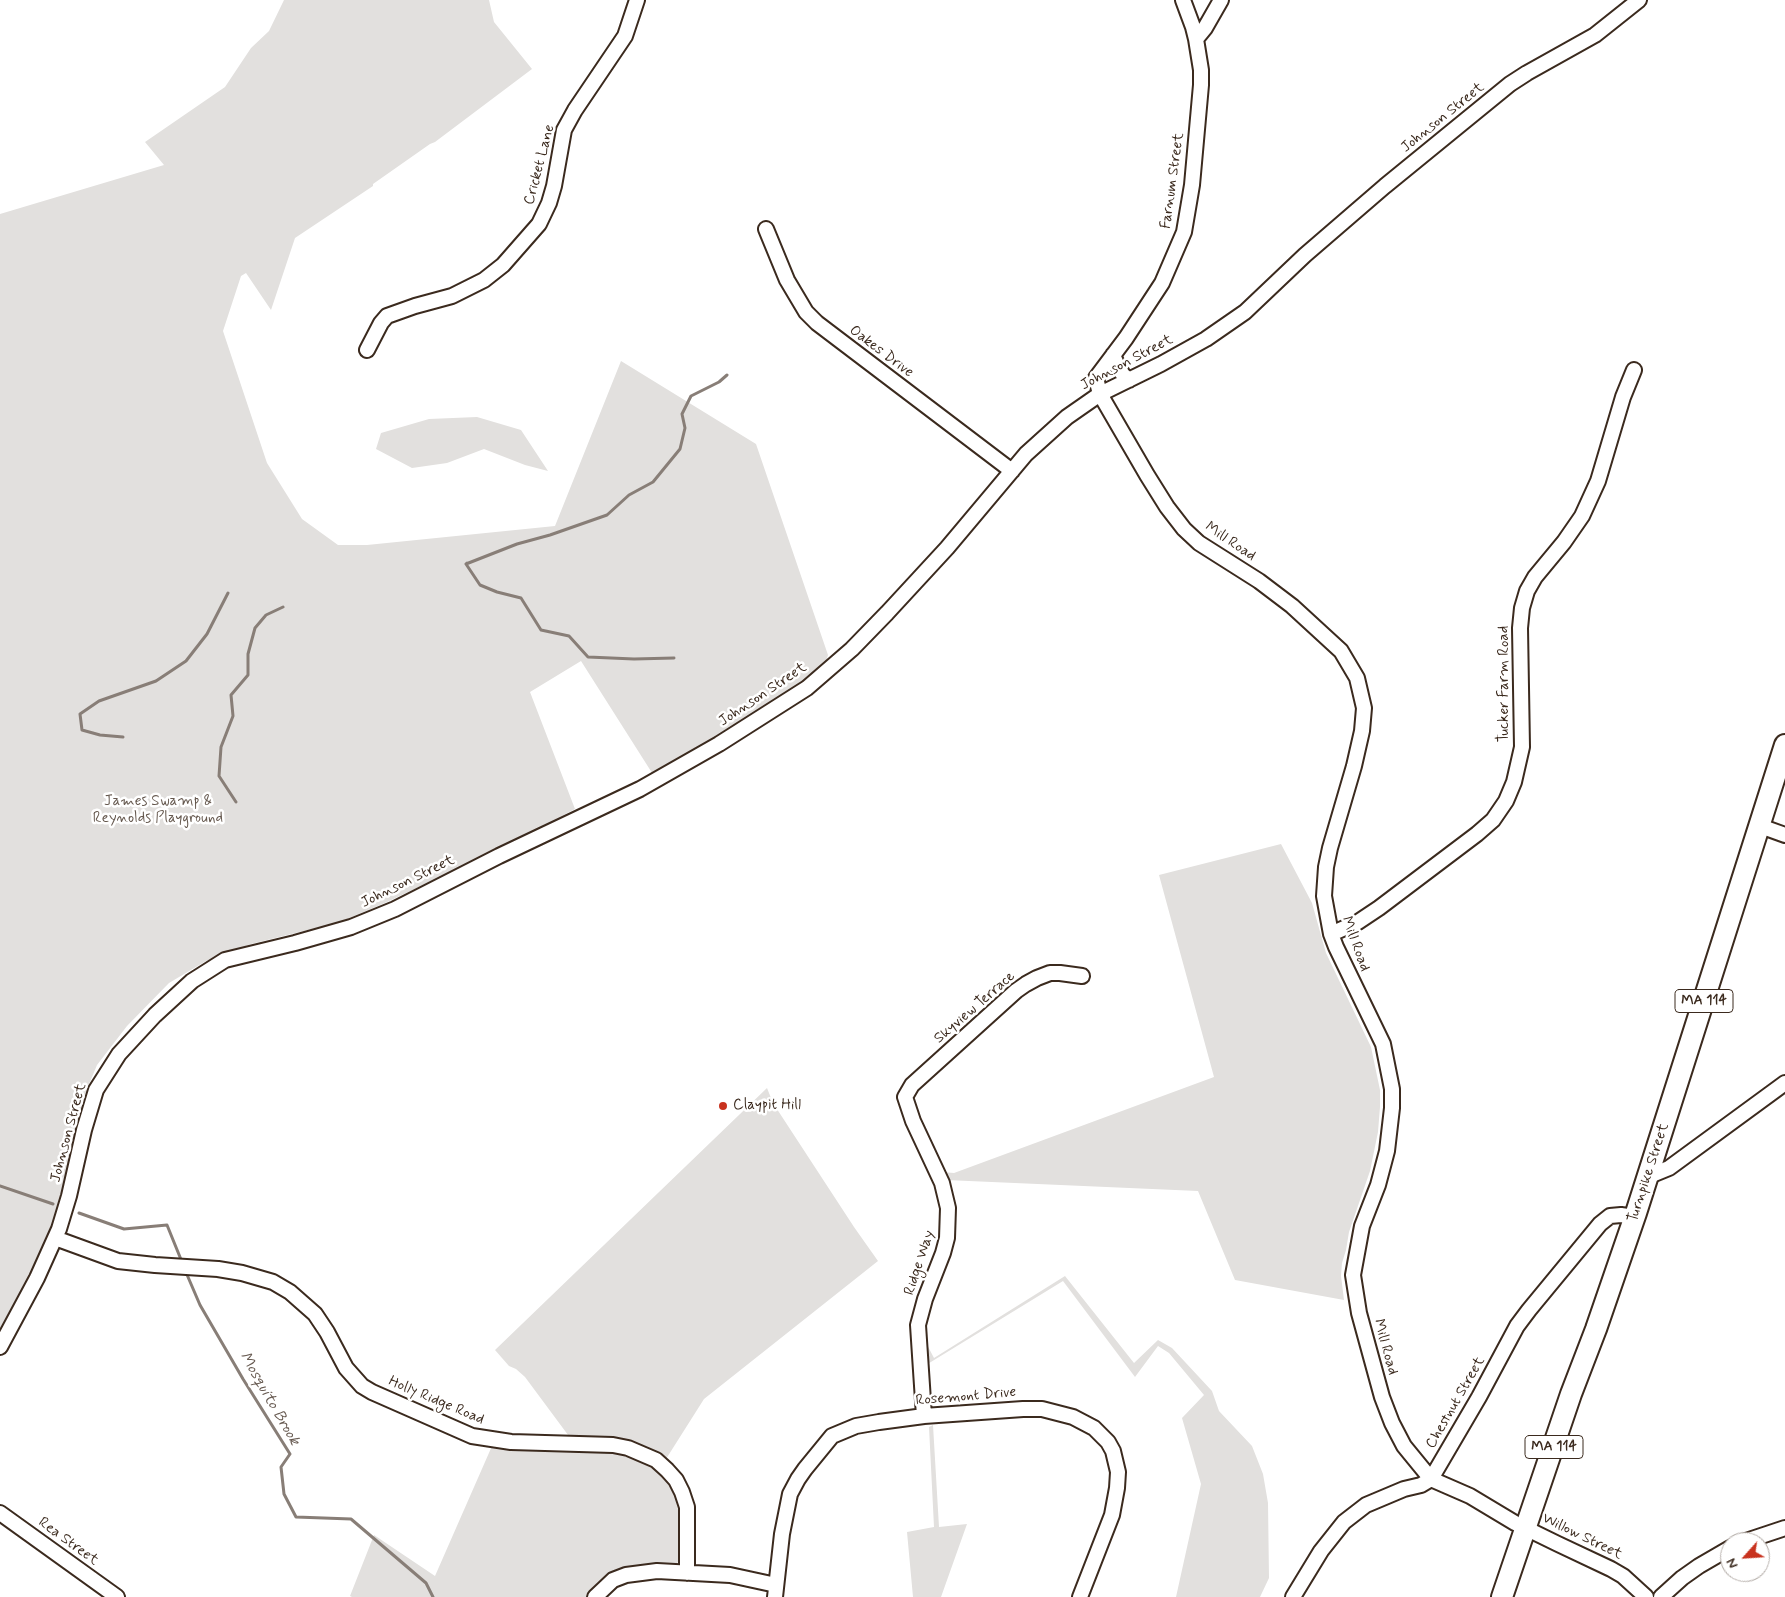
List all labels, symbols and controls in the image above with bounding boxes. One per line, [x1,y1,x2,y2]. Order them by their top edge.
street label: Johnson Street [1398,79,1488,157]
street label: Cricket Lane [521,123,559,207]
street label: Farnum Street [1157,132,1189,230]
street label: Oakes Drive [845,322,917,382]
street label: Johnson Street [1078,331,1176,395]
street label: Mill Road [1201,519,1259,565]
street label: Tucker Farm Road [1496,626,1514,742]
street label: Johnson Street [716,659,810,731]
park label: James Swamp & Reynolds Playground [93,793,223,828]
street label: Johnson Street [358,852,458,912]
street label: Mill Road [1337,914,1373,974]
street label: Skyview Terrace [931,968,1019,1048]
road number: MA 114 [1675,989,1733,1012]
street label: Johnson Street [47,1082,91,1184]
place label: Claypit Hill [733,1097,801,1115]
marker: Claypit Hill [717,1100,729,1112]
street label: Turnpike Street [1624,1121,1674,1225]
street label: Ridge Way [901,1228,939,1298]
street label: Mill Road [1369,1317,1401,1377]
water label: Mosquito Brook [235,1349,303,1449]
street label: Chestnut Street [1422,1354,1490,1452]
street label: Holly Ridge Road [385,1373,487,1429]
street label: Rosemont Drive [915,1384,1017,1410]
road number: MA 114 [1525,1435,1583,1458]
street label: Willow Street [1539,1510,1625,1564]
street label: Rea Street [34,1514,102,1570]
north arrow [1720,1532,1770,1582]
text: N [1722,1555,1743,1571]

